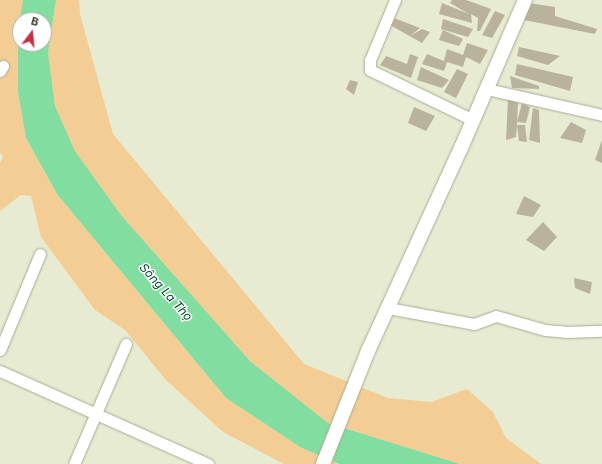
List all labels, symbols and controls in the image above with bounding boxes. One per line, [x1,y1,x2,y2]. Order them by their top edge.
north arrow [12,12,52,52]
text: B [30,14,40,29]
water label: Sông La Thọ [136,260,196,324]

